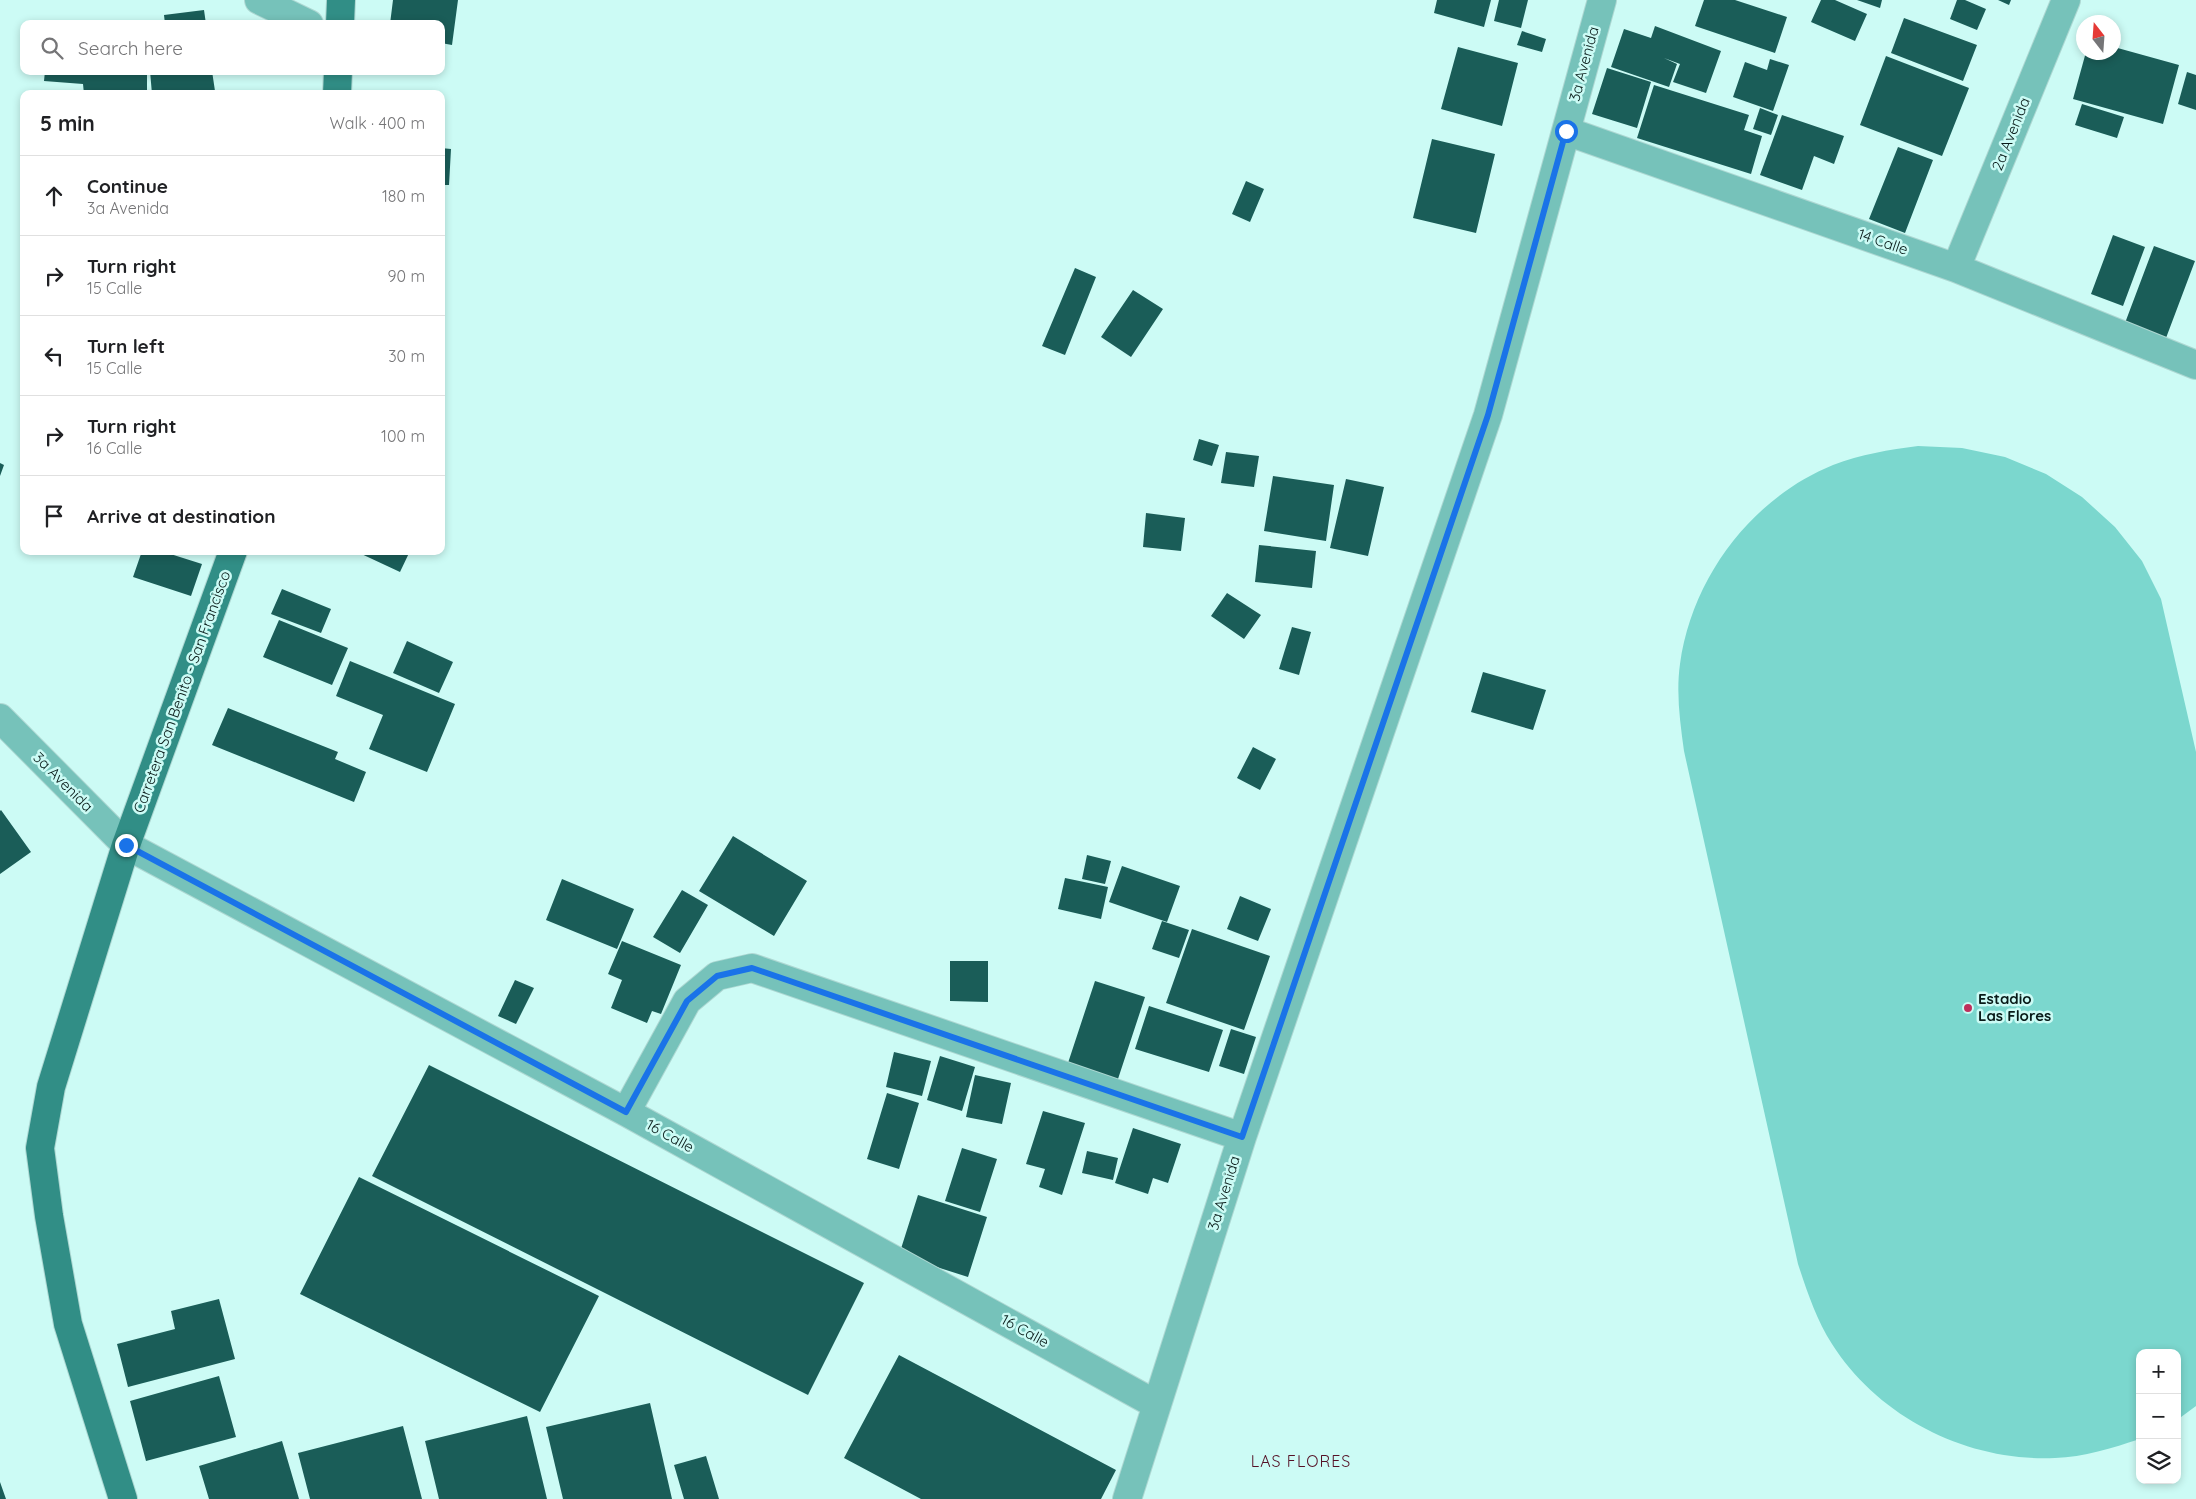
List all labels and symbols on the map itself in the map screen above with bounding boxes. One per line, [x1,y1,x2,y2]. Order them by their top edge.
north arrow [2076,15,2121,60]
street label: 3a Avenida [1564,24,1603,103]
street label: 2a Avenida [1987,94,2034,173]
route start [1555,120,1578,143]
street label: 14 Calle [1856,224,1911,259]
street label: Carretera San Benito - San Francisco [129,568,234,815]
street label: 3a Avenida [30,748,97,815]
route end [115,834,138,857]
place label: Estadio Las Flores [1978,989,2051,1025]
marker: Estadio Las Flores [1962,1002,1974,1014]
street label: 16 Calle [643,1115,698,1156]
street label: 3a Avenida [1203,1153,1244,1232]
street label: 16 Calle [998,1310,1053,1351]
district label: LAS FLORES [1251,1451,1351,1471]

